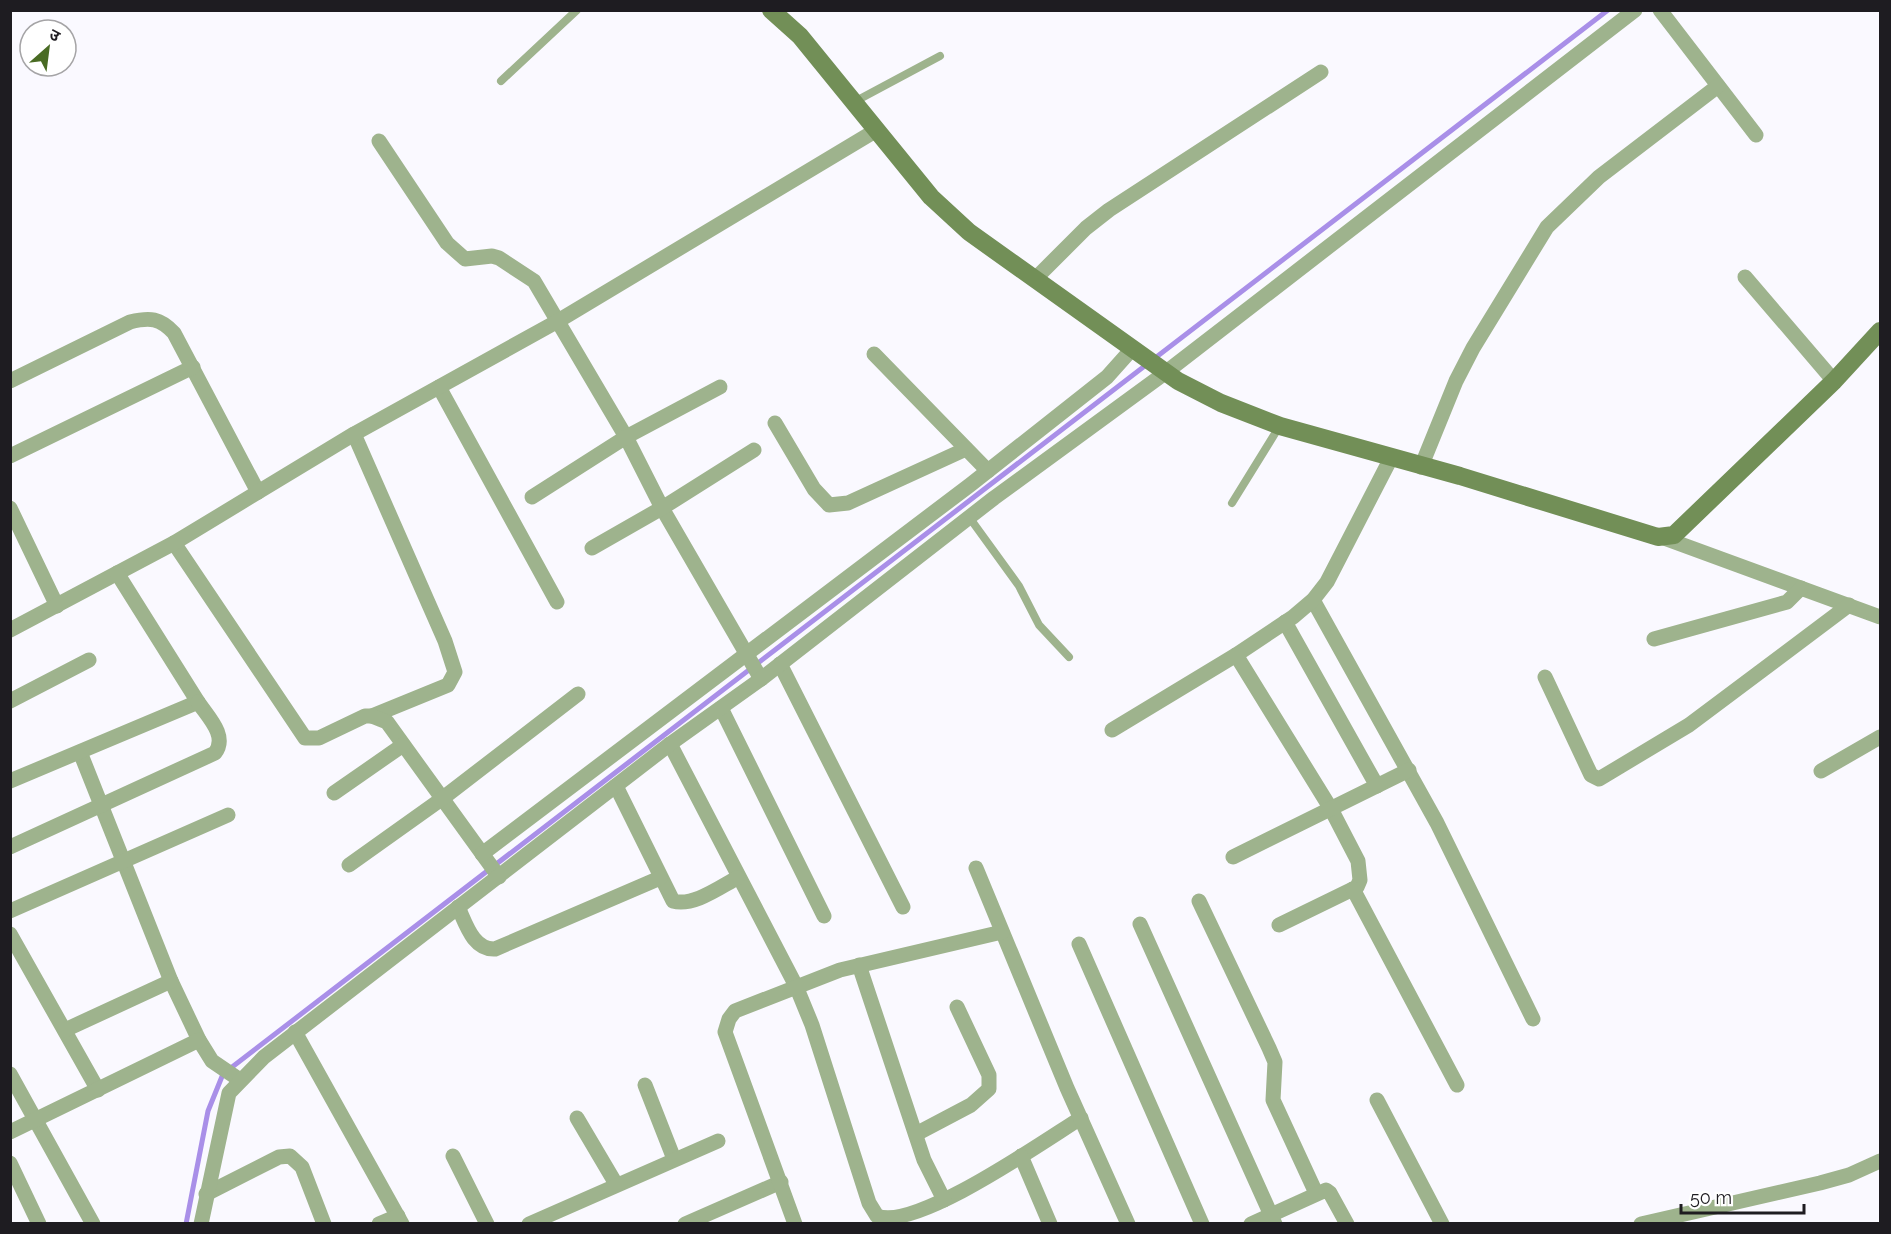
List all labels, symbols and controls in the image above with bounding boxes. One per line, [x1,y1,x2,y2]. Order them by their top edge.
north arrow [18,18,78,78]
text: उ [46,25,64,46]
scale bar [1681,1177,1804,1215]
text: 50 m [1690,1187,1732,1208]

